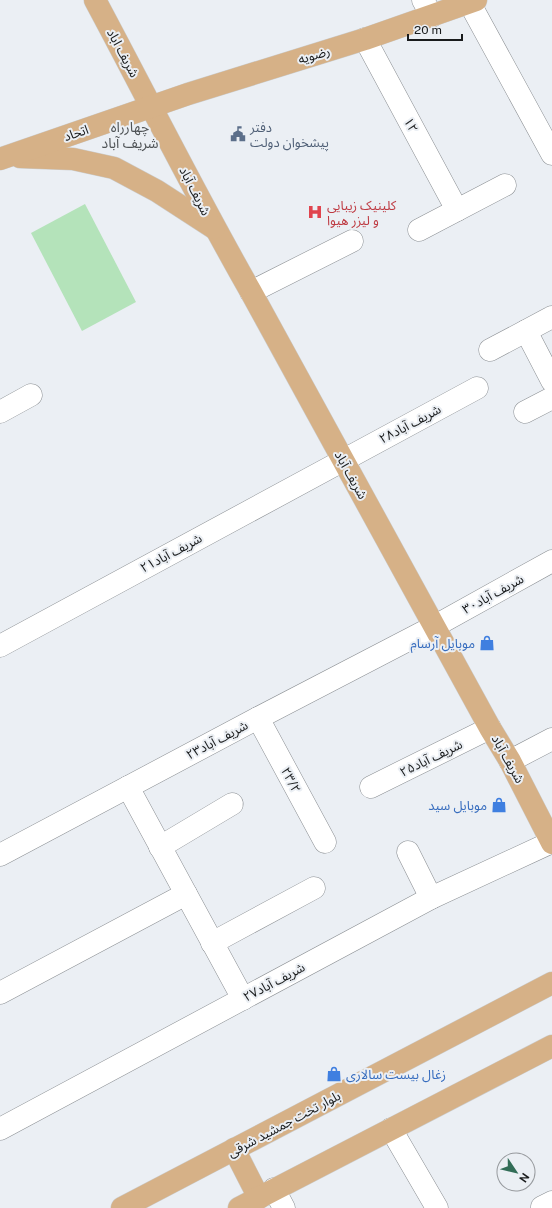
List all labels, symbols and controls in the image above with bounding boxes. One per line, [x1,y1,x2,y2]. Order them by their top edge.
scale bar [408,16,462,42]
text: 20 m [414,23,442,37]
street label: شریف اباد [104,26,142,80]
street label: رضویه [296,43,332,67]
street label: ۱۲ [401,115,421,135]
district label: چهارراه شریف آباد [102,119,158,152]
place label: دفتر پیشخوان دولت [249,120,329,152]
street label: اتحاد [62,122,90,144]
public building icon: دفتر پیشخوان دولت [229,125,247,143]
street label: شریف آباد [176,164,214,218]
place label: کلینیک زیبایی و لیزر هیوا [327,198,397,228]
hospital icon: کلینیک زیبایی و لیزر هیوا [306,203,324,221]
street label: شریف آباد۲۸ [377,401,443,447]
street label: شریف آباد [332,448,370,502]
street label: شریف آباد۲۱ [138,530,204,576]
street label: شریف آباد۳۰ [460,571,526,617]
shop icon: موبایل آرسام [478,634,496,652]
place label: موبایل آرسام [411,636,475,653]
street label: شریف آباد۲۳ [184,717,250,763]
street label: شریف آباد [489,732,527,786]
street label: شریف آباد۲۵ [397,736,465,780]
street label: ۲۳/۲ [278,765,304,795]
shop icon: موبایل سید [490,796,508,814]
place label: موبایل سید [428,798,487,814]
street label: شریف آباد۲۷ [241,959,307,1005]
shop icon: زغال بیست سالاری [325,1065,343,1083]
place label: زغال بیست سالاری [346,1067,446,1083]
street label: بلوار تخت جمشید شرقی [225,1088,343,1161]
north arrow [496,1152,536,1192]
text: N [517,1171,532,1185]

